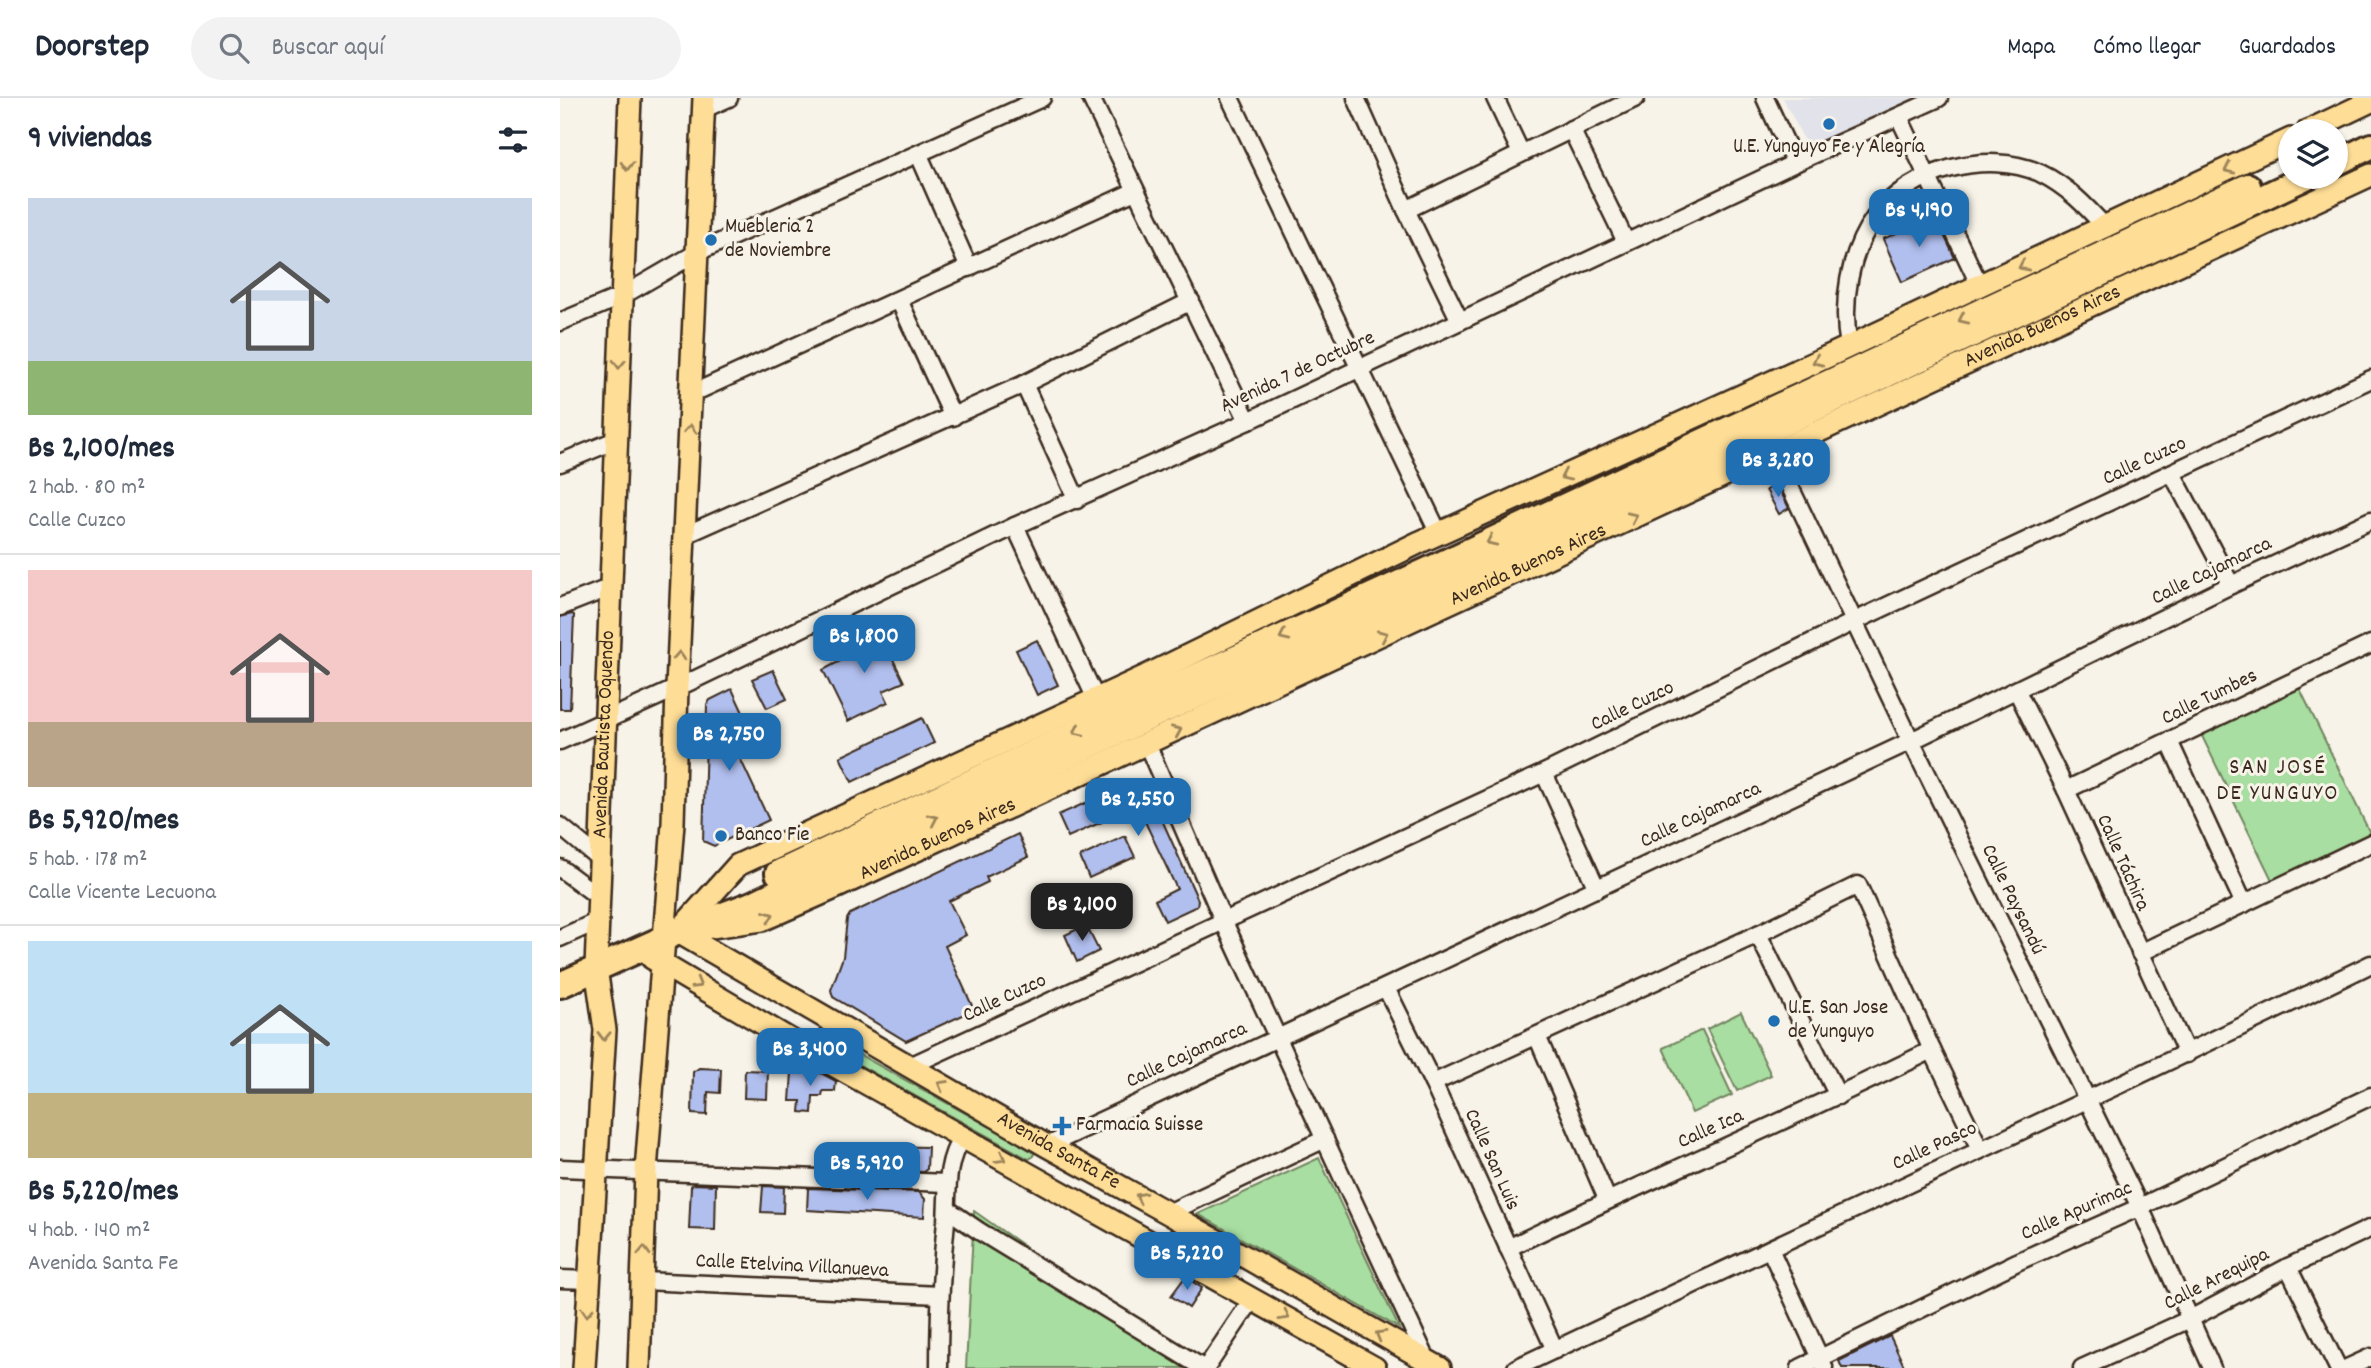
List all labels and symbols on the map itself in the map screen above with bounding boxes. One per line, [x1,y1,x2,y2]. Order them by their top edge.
marker: U.E. Yunguyo Fe y Alegría [1821,116,1837,132]
place label: U.E. Yunguyo Fe y Alegría [1733,133,1926,163]
one-way arrow [2224,160,2236,174]
one-way arrow [619,161,634,172]
pin: Bs 4,190 [1847,190,1991,249]
place label: Muebleria 2 de Noviembre [725,213,831,267]
marker: Muebleria 2 de Noviembre [703,232,719,248]
one-way arrow [2018,258,2030,272]
street label: Avenida Buenos Aires [1960,278,2126,377]
one-way arrow [1958,311,1970,325]
street label: Avenida 7 de Octubre [1216,324,1380,422]
one-way arrow [1812,353,1824,367]
one-way arrow [612,359,627,370]
one-way arrow [682,423,697,434]
street label: Calle Cuzco [2098,429,2192,495]
pin: Bs 3,280 [1706,440,1850,499]
one-way arrow [1560,468,1572,482]
one-way arrow [1626,511,1638,525]
street label: Avenida Buenos Aires [1445,517,1612,615]
street label: Calle Cajamarca [2147,529,2278,614]
one-way arrow [1486,532,1498,546]
pin: Bs 1,800 [792,616,936,675]
one-way arrow [1279,628,1291,642]
one-way arrow [1376,629,1388,643]
street label: Avenida Bautista Oquendo [586,630,624,839]
one-way arrow [671,651,686,662]
street label: Calle Tumbes [2157,662,2263,734]
street label: Calle Cuzco [1586,674,1680,740]
pin: Bs 2,750 [657,714,801,773]
one-way arrow [1073,723,1085,737]
one-way arrow [1170,725,1182,739]
district label: SAN JOSÉ DE YUNGUYO [2217,752,2339,811]
street label: Calle Cajamarca [1636,774,1767,857]
pin: Bs 2,550 [1066,778,1210,838]
street label: Avenida Buenos Aires [855,791,1021,889]
street label: Calle Táchira [2087,810,2157,917]
one-way arrow [925,814,938,828]
place label: Banco Fie [735,821,810,851]
marker: Banco Fie [713,828,729,844]
street label: Calle Paysandú [1972,840,2052,960]
pin: Bs 2,100 [1010,884,1154,943]
one-way arrow [763,911,775,925]
street label: Calle Cuzco [958,966,1052,1032]
one-way arrow [690,976,703,989]
place label: U.E. San Jose de Yunguyo [1788,994,1888,1048]
marker: U.E. San Jose de Yunguyo [1766,1013,1782,1029]
street label: Calle Cajamarca [1122,1014,1253,1097]
pin: Bs 3,400 [738,1028,882,1088]
one-way arrow [596,1031,612,1042]
one-way arrow [937,1080,950,1093]
street label: Calle Ica [1673,1102,1750,1158]
street label: Calle San Luis [1455,1104,1527,1216]
street label: Avenida Santa Fe [991,1105,1125,1198]
place label: Farmacia Suisse [1076,1111,1203,1141]
street label: Calle Pasco [1888,1114,1982,1180]
marker: Farmacia Suisse [1054,1118,1070,1134]
pin: Bs 5,920 [795,1142,939,1202]
one-way arrow [993,1150,1006,1163]
street label: Calle Apurimac [2017,1174,2137,1250]
one-way arrow [1135,1192,1147,1205]
pin: Bs 5,220 [1115,1232,1259,1292]
street label: Calle Arequipa [2159,1240,2276,1319]
one-way arrow [636,1245,652,1256]
street label: Calle Etelvina Villanueva [695,1247,890,1287]
one-way arrow [580,1307,595,1318]
one-way arrow [1278,1308,1291,1321]
one-way arrow [1375,1330,1388,1343]

